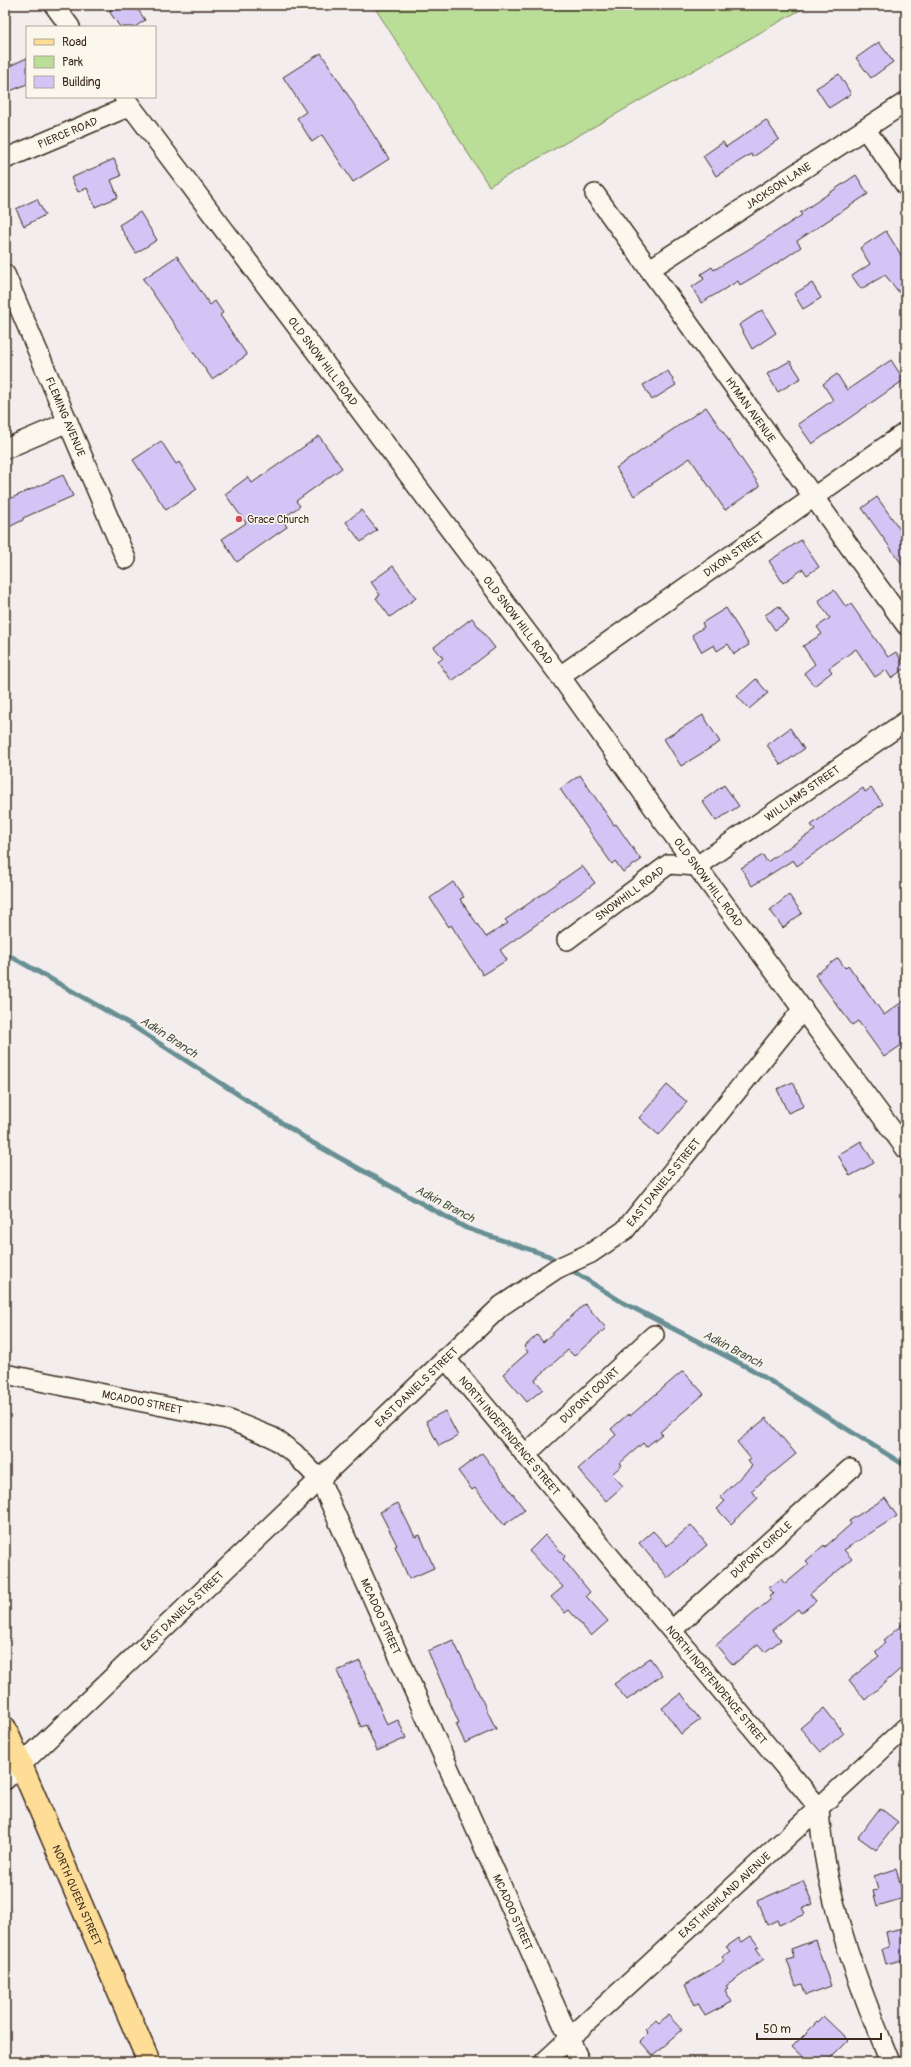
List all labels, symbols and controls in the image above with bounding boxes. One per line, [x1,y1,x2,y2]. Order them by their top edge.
legend [26,26,156,98]
text: Road [62,35,87,50]
text: Park [62,55,83,70]
text: Building [62,75,101,90]
street label: PIERCE ROAD [36,114,100,151]
street label: JACKSON LANE [743,160,814,212]
street label: OLD SNOW HILL ROAD [285,315,360,409]
street label: FLEMING AVENUE [42,375,88,459]
street label: HYMAN AVENUE [722,375,778,445]
place label: Grace Church [247,513,309,526]
marker: Grace Church [234,514,244,524]
street label: DIXON STREET [701,529,766,580]
street label: OLD SNOW HILL ROAD [480,574,555,667]
street label: WILLIAMS STREET [762,763,842,824]
street label: OLD SNOW HILL ROAD [671,836,745,930]
street label: SNOWHILL ROAD [593,864,667,924]
water label: Adkin Branch [137,1013,201,1062]
street label: EAST DANIELS STREET [624,1136,703,1229]
water label: Adkin Branch [413,1183,478,1227]
water label: Adkin Branch [701,1328,766,1372]
street label: EAST DANIELS STREET [373,1345,461,1430]
street label: DUPONT COURT [557,1365,622,1426]
street label: NORTH INDEPENDENCE STREET [456,1374,562,1498]
street label: MCADOO STREET [101,1388,183,1417]
street label: DUPONT CIRCLE [728,1519,795,1581]
street label: EAST DANIELS STREET [138,1569,227,1654]
street label: MCADOO STREET [358,1577,403,1656]
street label: NORTH INDEPENDENCE STREET [663,1623,769,1747]
street label: NORTH QUEEN STREET [49,1843,104,1948]
street label: EAST HIGHLAND AVENUE [676,1849,774,1941]
street label: MCADOO STREET [490,1872,535,1952]
scale bar [757,2015,881,2041]
text: 50 m [763,2022,791,2037]

